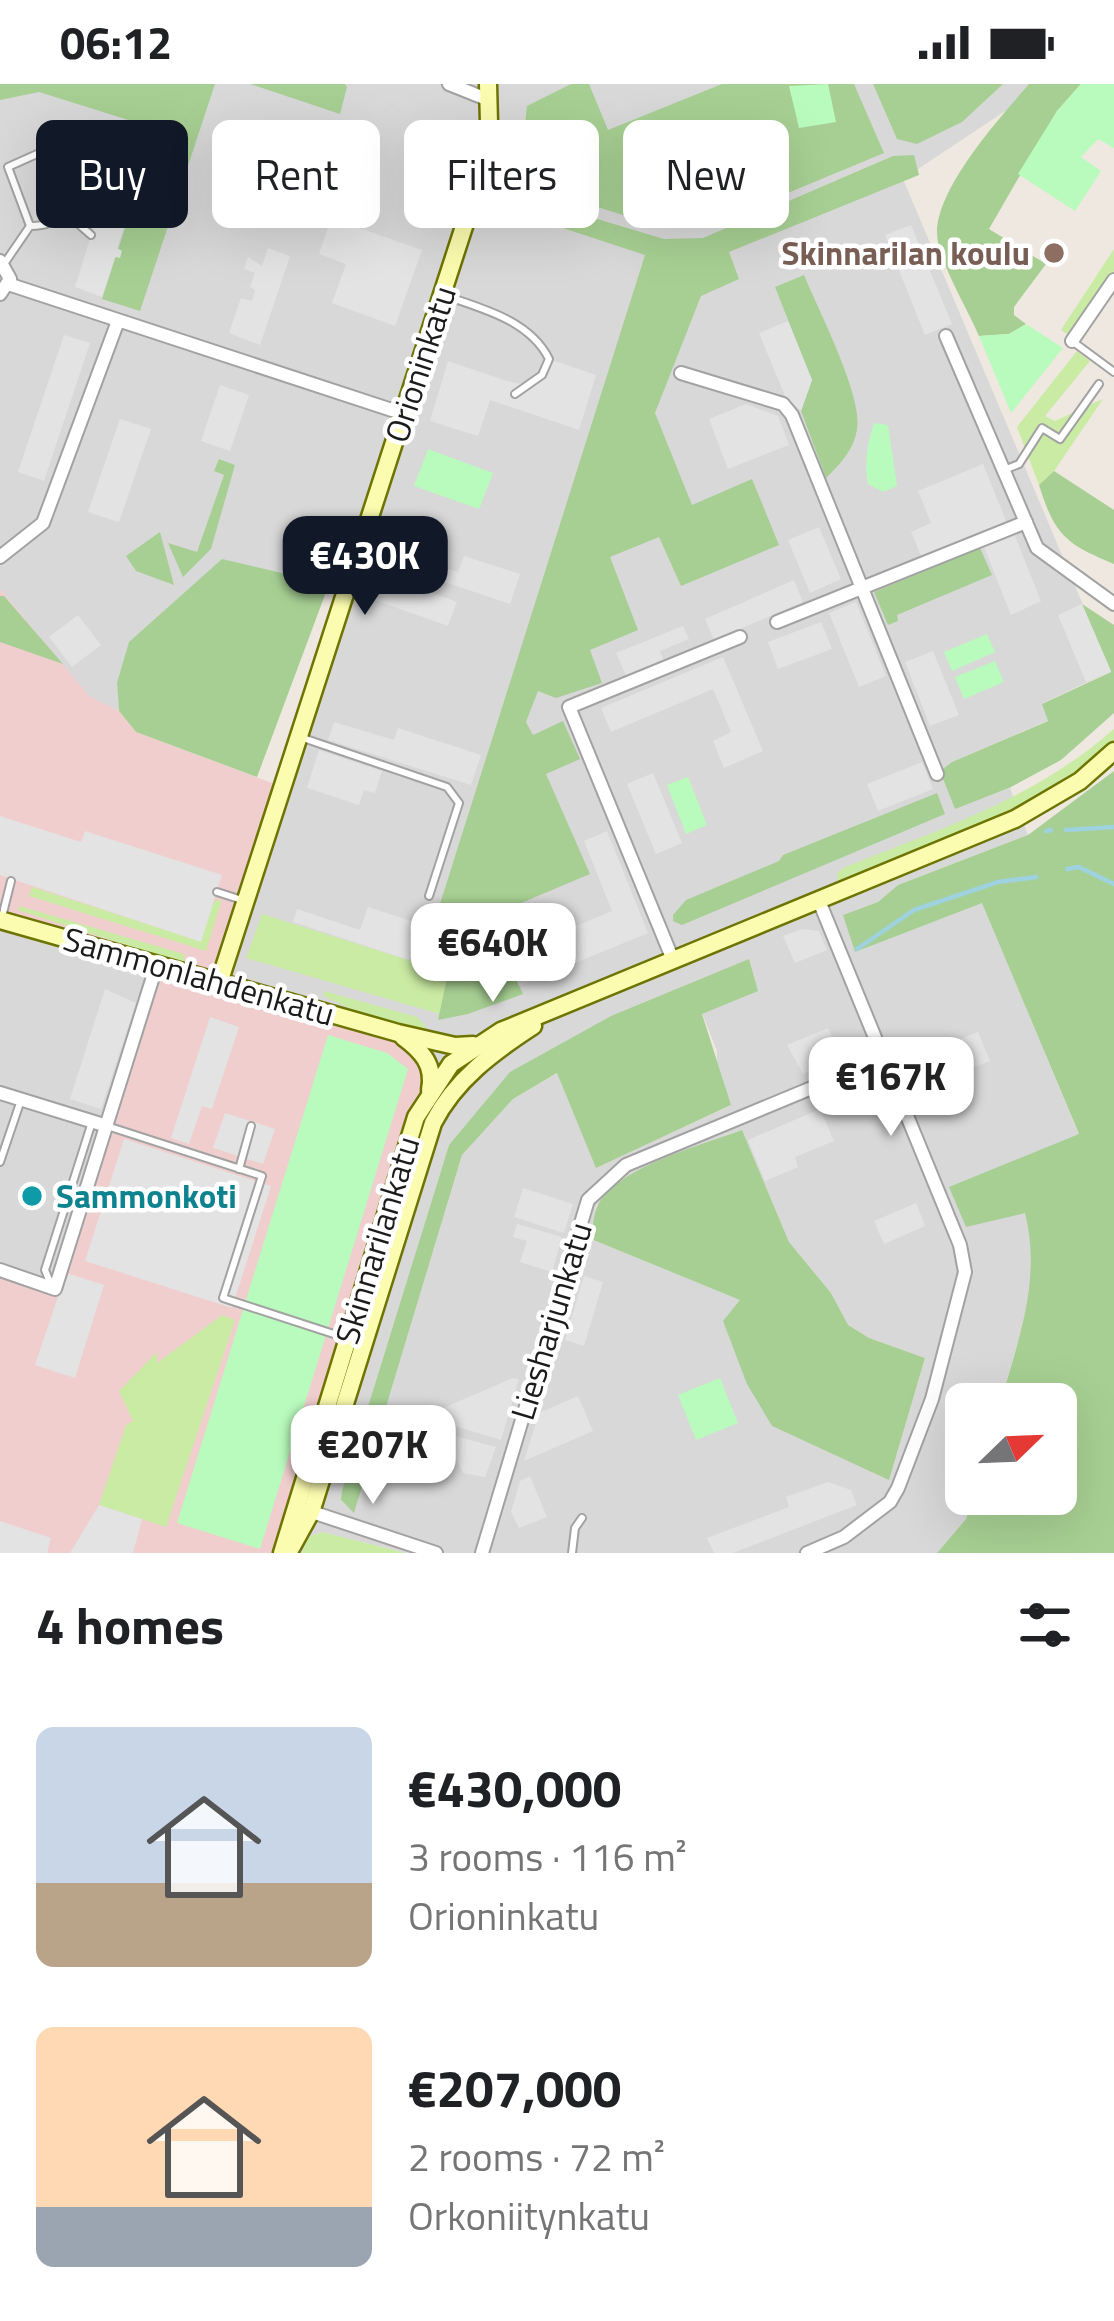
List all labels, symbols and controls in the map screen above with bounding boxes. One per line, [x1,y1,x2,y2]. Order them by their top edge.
text: 06:12 [60,8,172,76]
chip: Buy [36,120,188,228]
chip: Rent [212,120,380,228]
chip: Filters [404,120,599,228]
chip: New [623,120,789,228]
place label: Skinnarilan koulu [781,228,1030,278]
marker: Skinnarilan koulu [1041,240,1067,266]
street label: Orioninkatu [371,279,469,449]
pin: €430K [281,516,449,618]
text: €430K [310,525,420,584]
pin: €640K [409,903,577,1005]
text: €640K [438,912,548,971]
street label: Sammonlahdenkatu [58,913,340,1039]
pin: €167K [807,1037,975,1139]
text: €167K [836,1046,946,1105]
street label: Skinnarilankatu [322,1130,432,1350]
place label: Sammonkoti [56,1171,237,1221]
marker: Sammonkoti [19,1183,45,1209]
street label: Liesharjunkatu [497,1216,605,1426]
north arrow [945,1383,1077,1515]
map controls [945,1383,1077,1515]
pin: €207K [289,1405,457,1507]
text: €207K [318,1414,428,1473]
text: 4 homes [36,1586,224,1664]
icon: filters [1012,1592,1078,1658]
text: €430,000 [408,1749,621,1827]
icon: home [132,1775,276,1919]
text: 3 rooms · 116 m² [408,1827,687,1886]
text: Orioninkatu [408,1886,599,1945]
text: €207,000 [408,2049,621,2127]
icon: home [132,2075,276,2219]
text: 2 rooms · 72 m² [408,2127,665,2186]
text: Orkoniitynkatu [408,2186,650,2245]

